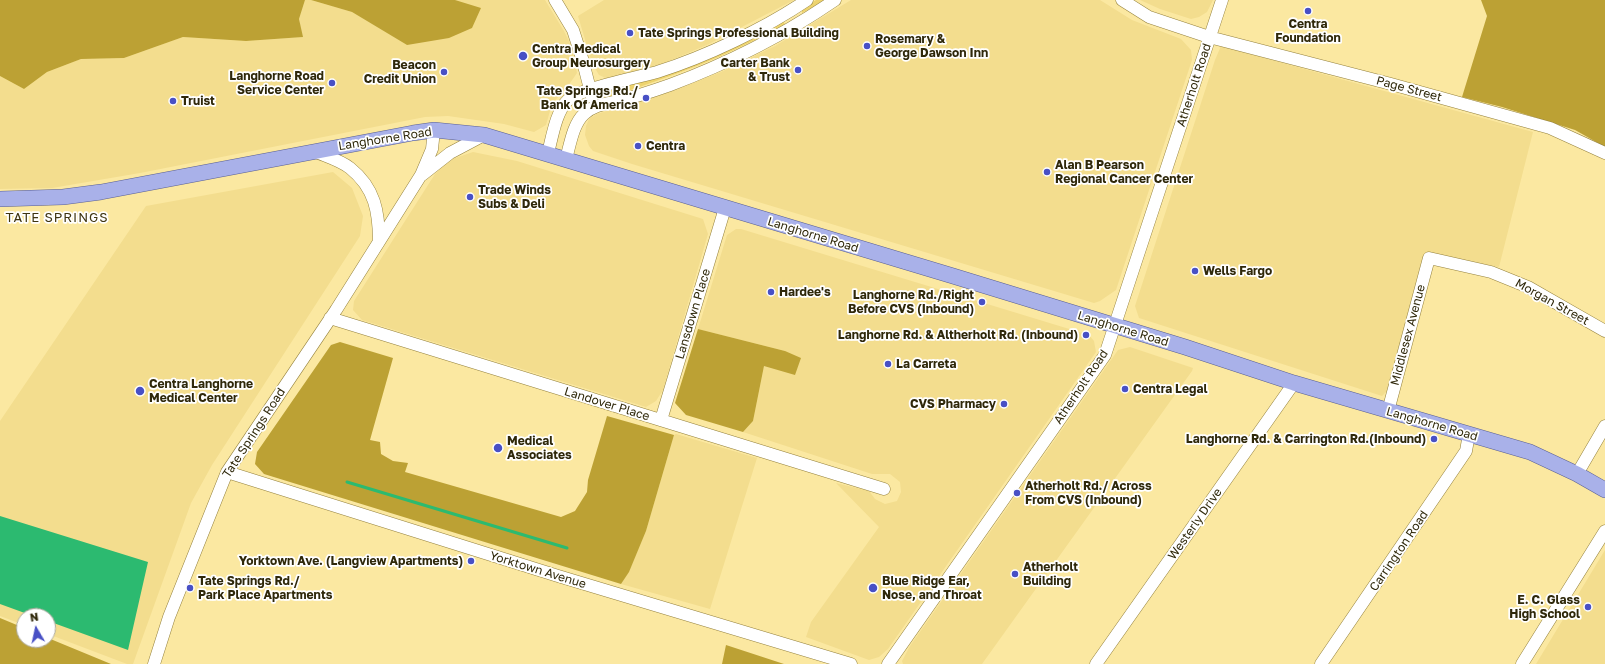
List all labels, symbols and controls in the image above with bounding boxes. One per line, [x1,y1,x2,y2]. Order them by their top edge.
marker: Centra Foundation [1303,6,1313,16]
place label: Centra Foundation [1275,17,1341,45]
place label: Tate Springs Professional Building [638,26,839,40]
marker: Tate Springs Professional Building [625,28,635,38]
place label: Rosemary & George Dawson Inn [875,32,988,60]
marker: Rosemary & George Dawson Inn [862,41,872,51]
place label: Centra Medical Group Neurosurgery [532,42,650,70]
street label: Atherholt Road [1174,42,1214,128]
marker: Centra Medical Group Neurosurgery [517,50,529,62]
place label: Carter Bank & Trust [720,56,790,84]
place label: Beacon Credit Union [364,58,436,86]
marker: Carter Bank & Trust [793,65,803,75]
marker: Beacon Credit Union [439,67,449,77]
place label: Langhorne Road Service Center [229,69,324,97]
street label: Page Street [1375,73,1443,105]
marker: Langhorne Road Service Center [327,78,337,88]
place label: Tate Springs Rd./ Bank Of America [536,84,638,112]
marker: Tate Springs Rd./ Bank Of America [641,93,651,103]
place label: Truist [181,94,215,108]
marker: Truist [168,96,178,106]
street label: Langhorne Road [337,124,433,154]
place label: Centra [646,139,685,153]
marker: Centra [633,141,643,151]
place label: Alan B Pearson Regional Cancer Center [1055,158,1193,186]
marker: Alan B Pearson Regional Cancer Center [1042,167,1052,177]
place label: Trade Winds Subs & Deli [478,183,551,211]
marker: Trade Winds Subs & Deli [465,192,475,202]
district label: TATE SPRINGS [5,210,109,226]
street label: Langhorne Road [766,214,860,256]
place label: Wells Fargo [1203,264,1272,278]
marker: Wells Fargo [1190,266,1200,276]
street label: Lansdown Place [672,267,714,361]
street label: Morgan Street [1513,276,1591,328]
street label: Middlesex Avenue [1388,283,1428,387]
place label: Hardee's [779,285,831,299]
marker: Hardee's [766,287,776,297]
place label: Langhorne Rd./Right Before CVS (Inbound) [848,288,974,316]
marker: Langhorne Rd./Right Before CVS (Inbound) [977,297,987,307]
street label: Langhorne Road [1076,308,1170,350]
place label: Langhorne Rd. & Altherholt Rd. (Inbound) [838,328,1078,342]
marker: Langhorne Rd. & Altherholt Rd. (Inbound) [1081,330,1091,340]
street label: Atherholt Road [1051,347,1111,427]
place label: La Carreta [896,357,956,371]
marker: La Carreta [883,359,893,369]
place label: Centra Langhorne Medical Center [149,377,253,405]
place label: Centra Legal [1133,382,1207,396]
street label: Landover Place [563,384,651,424]
marker: Centra Legal [1120,384,1130,394]
marker: Centra Langhorne Medical Center [134,385,146,397]
street label: Tate Springs Road [220,385,288,481]
place label: CVS Pharmacy [910,397,996,411]
marker: CVS Pharmacy [999,399,1009,409]
street label: Langhorne Road [1385,404,1479,444]
place label: Langhorne Rd. & Carrington Rd.(Inbound) [1186,432,1426,446]
place label: Medical Associates [507,434,572,462]
marker: Langhorne Rd. & Carrington Rd.(Inbound) [1429,434,1439,444]
marker: Medical Associates [492,442,504,454]
place label: Atherholt Rd./ Across From CVS (Inbound) [1025,479,1152,507]
street label: Westerly Drive [1165,486,1225,562]
marker: Atherholt Rd./ Across From CVS (Inbound) [1012,488,1022,498]
street label: Carrington Road [1367,508,1431,594]
street label: Yorktown Avenue [488,549,588,591]
place label: Yorktown Ave. (Langview Apartments) [239,554,463,568]
marker: Yorktown Ave. (Langview Apartments) [466,556,476,566]
place label: Atherholt Building [1023,560,1078,588]
marker: Atherholt Building [1010,569,1020,579]
place label: Tate Springs Rd./ Park Place Apartments [198,574,332,602]
place label: Blue Ridge Ear, Nose, and Throat [882,574,982,602]
marker: Blue Ridge Ear, Nose, and Throat [867,582,879,594]
marker: Tate Springs Rd./ Park Place Apartments [185,583,195,593]
place label: E. C. Glass High School [1509,593,1580,621]
marker: E. C. Glass High School [1583,602,1593,612]
north arrow [16,608,56,648]
text: N [29,610,39,624]

